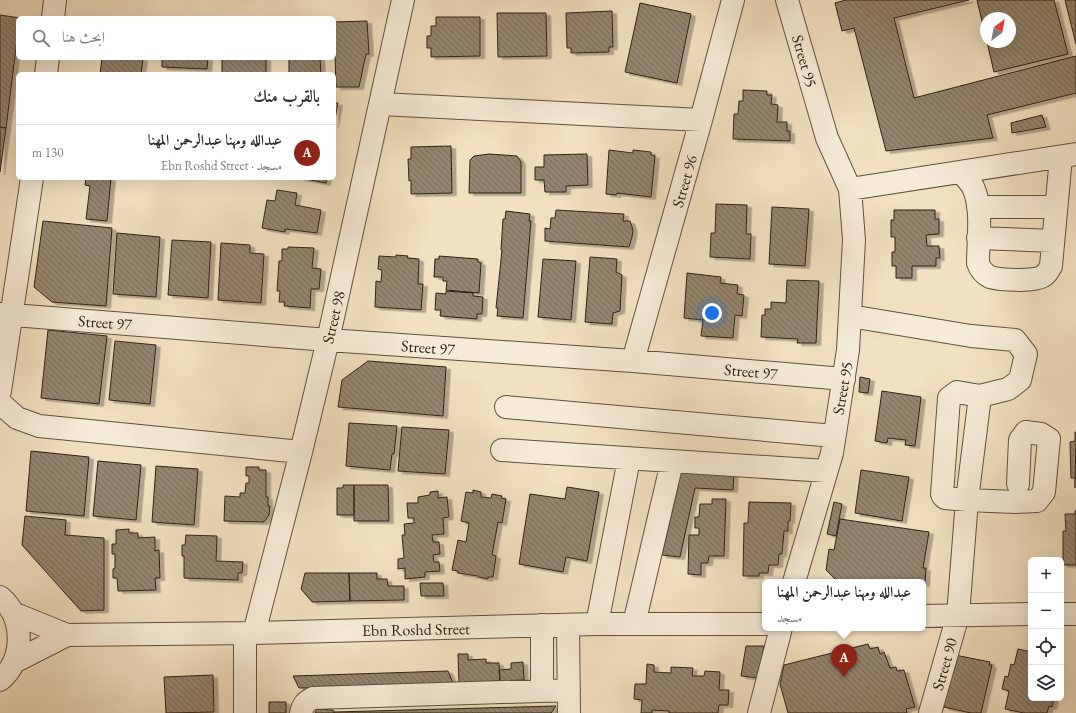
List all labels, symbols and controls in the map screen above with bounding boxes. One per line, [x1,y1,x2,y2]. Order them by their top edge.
north arrow [980,12,1016,48]
search box [16,16,336,60]
icon: search [30,27,52,49]
text: ابحث هنا [62,27,105,46]
street label: Street 95 [787,32,822,90]
text: بالقرب منك [253,85,320,107]
text: عبدالله ومهنا عبدالرحمن المهنا [148,130,282,149]
text: 130 m [32,144,63,161]
text: A [302,144,312,161]
street label: Street 96 [667,152,702,210]
text: مسجد · Ebn Roshd Street [161,157,282,174]
street label: Street 98 [317,288,350,346]
your location [702,303,722,323]
street label: Street 97 [77,310,133,335]
street label: Street 97 [400,335,456,360]
street label: Street 97 [723,359,779,384]
street label: Street 95 [827,360,857,416]
map controls [1028,557,1064,701]
button: + [1028,557,1064,593]
popup [762,579,926,631]
text: عبدالله ومهنا عبدالرحمن المهنا [777,582,911,601]
button: − [1028,593,1064,629]
text: مسجد [777,609,802,626]
street label: Ebn Roshd Street [362,618,470,641]
button: locate [1028,629,1064,665]
street label: Street 90 [927,635,962,693]
pin: A [831,644,857,677]
button: layers [1028,665,1064,701]

